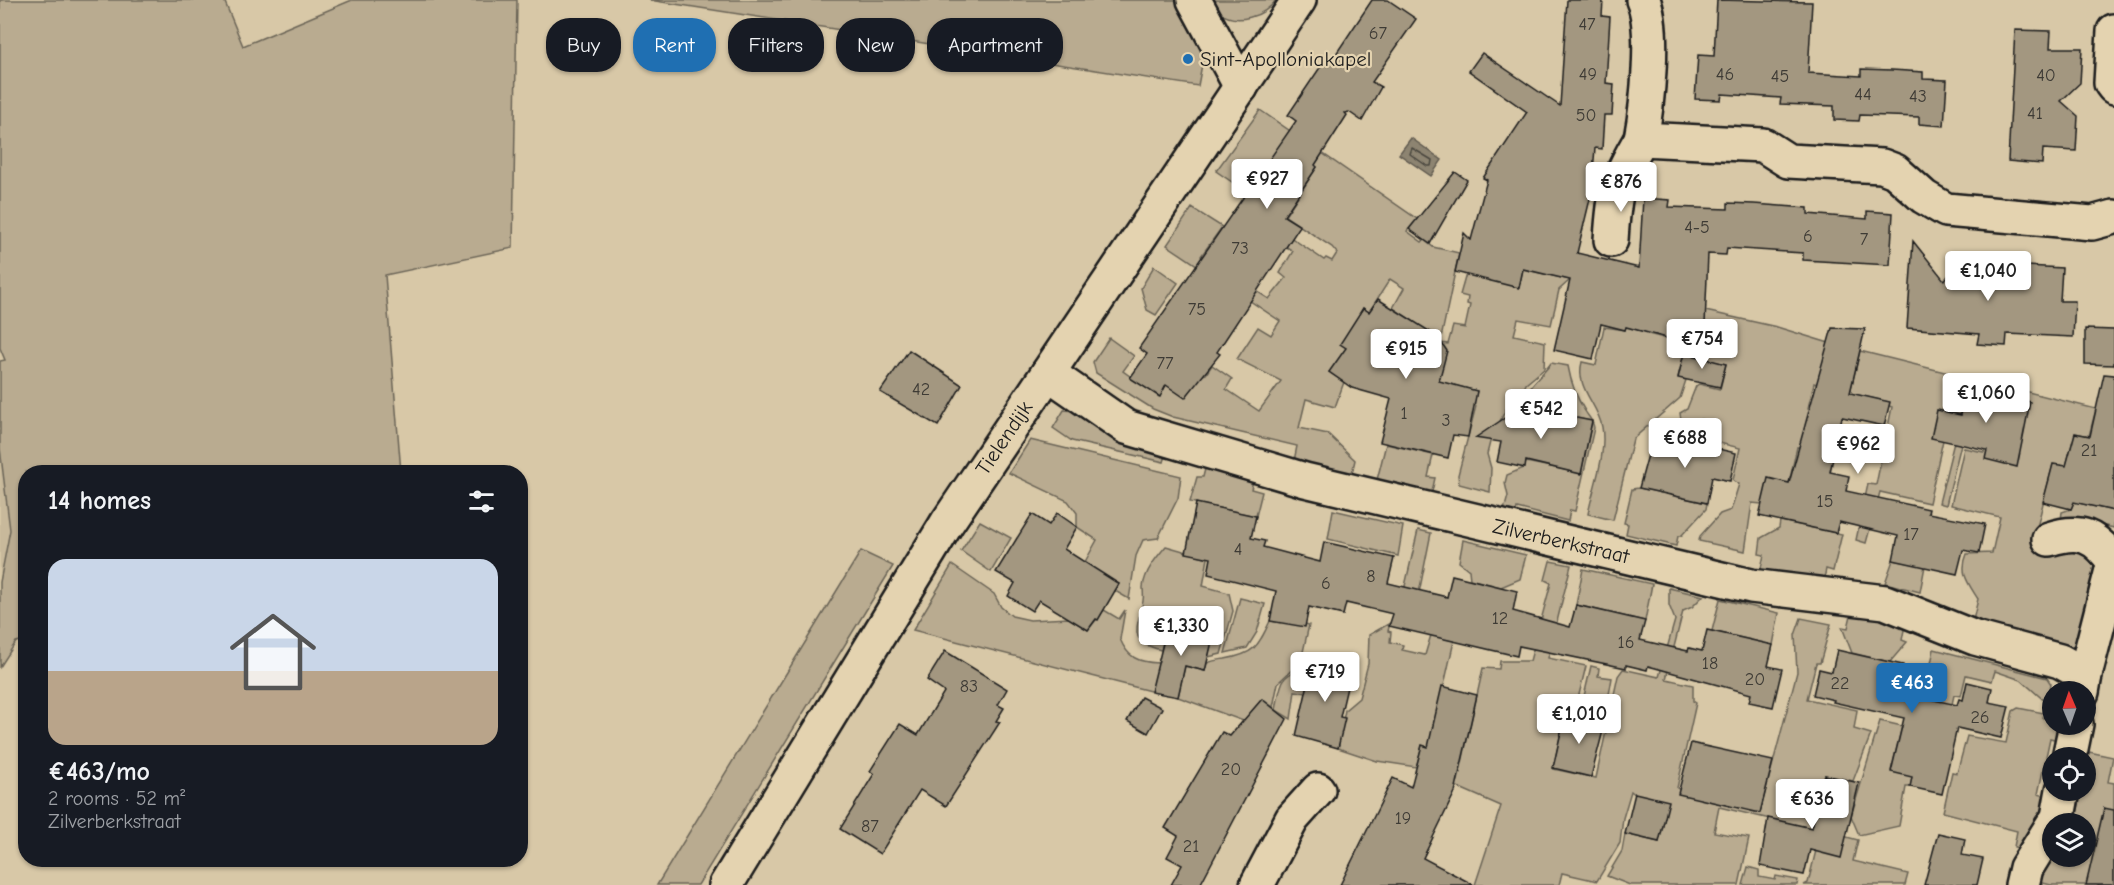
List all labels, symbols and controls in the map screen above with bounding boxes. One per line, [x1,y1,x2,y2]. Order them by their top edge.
house number: 47 [1578,14,1596,35]
chip: Buy [546,18,621,72]
chip: Rent [633,18,716,72]
chip: Filters [728,18,824,72]
chip: New [836,18,915,72]
chip: Apartment [927,18,1063,72]
house number: 67 [1369,23,1388,44]
place label: Sint-Apolloniakapel [1200,47,1371,71]
marker: Sint-Apolloniakapel [1181,52,1195,66]
house number: 49 [1579,64,1597,85]
house number: 46 [1716,64,1734,85]
house number: 40 [2036,65,2056,86]
house number: 45 [1771,66,1789,87]
house number: 44 [1854,84,1872,105]
house number: 43 [1909,86,1927,107]
house number: 41 [2027,103,2043,124]
house number: 50 [1576,105,1596,126]
pin: €927 [1231,159,1303,210]
pin: €876 [1585,162,1657,213]
text: €927 [1246,167,1289,190]
text: €876 [1600,170,1642,193]
house number: 4-5 [1684,217,1710,238]
house number: 6 [1803,226,1813,247]
house number: 7 [1860,229,1869,250]
house number: 73 [1231,238,1249,259]
pin: €1,040 [1939,251,2037,302]
text: €1,040 [1959,259,2017,282]
house number: 75 [1188,299,1206,320]
pin: €754 [1666,319,1738,370]
text: €754 [1681,327,1723,350]
pin: €915 [1370,329,1442,380]
text: €915 [1385,337,1427,360]
house number: 77 [1156,353,1174,374]
pin: €1,060 [1937,373,2035,424]
house number: 42 [912,379,930,400]
text: €1,060 [1957,381,2015,404]
pin: €542 [1505,389,1577,440]
street label: Tielendijk [971,396,1037,480]
text: €542 [1519,397,1563,420]
house number: 1 [1400,403,1408,424]
house number: 3 [1441,410,1451,431]
pin: €688 [1649,418,1721,469]
pin: €962 [1822,424,1894,475]
text: €688 [1663,426,1707,449]
text: €962 [1836,432,1880,455]
house number: 21 [2081,440,2097,461]
icon: filters [465,485,498,518]
text: 14 homes [48,486,151,516]
house number: 15 [1817,491,1833,512]
street label: Zilverberkstraat [1490,514,1633,569]
house number: 17 [1903,524,1919,545]
house number: 4 [1234,539,1242,560]
house number: 8 [1366,566,1376,587]
house number: 6 [1321,573,1331,594]
icon: home [219,598,327,706]
pin: €1,330 [1132,606,1230,657]
house number: 12 [1492,608,1508,629]
text: €1,330 [1153,614,1209,637]
house number: 16 [1618,632,1634,653]
pin: €719 [1289,652,1361,703]
house number: 18 [1702,653,1718,674]
text: €719 [1304,660,1346,683]
pin: €463 [1876,663,1948,714]
house number: 20 [1745,669,1765,690]
text: €463 [1890,671,1934,694]
house number: 22 [1831,673,1849,694]
house number: 83 [960,676,978,697]
north arrow [2042,681,2096,735]
map controls [2042,681,2096,867]
pin: €1,010 [1530,694,1628,745]
text: €1,010 [1551,702,1607,725]
house number: 26 [1970,707,1990,728]
button: locate [2042,747,2096,801]
text: €463/mo [48,757,150,787]
house number: 20 [1221,759,1241,780]
pin: €636 [1776,779,1848,830]
text: 2 rooms · 52 m² [48,787,185,810]
text: €636 [1790,787,1834,810]
house number: 19 [1395,808,1411,829]
text: Zilverberkstraat [48,810,181,833]
button: layers [2042,813,2096,867]
house number: 87 [861,816,879,837]
house number: 21 [1183,836,1199,857]

